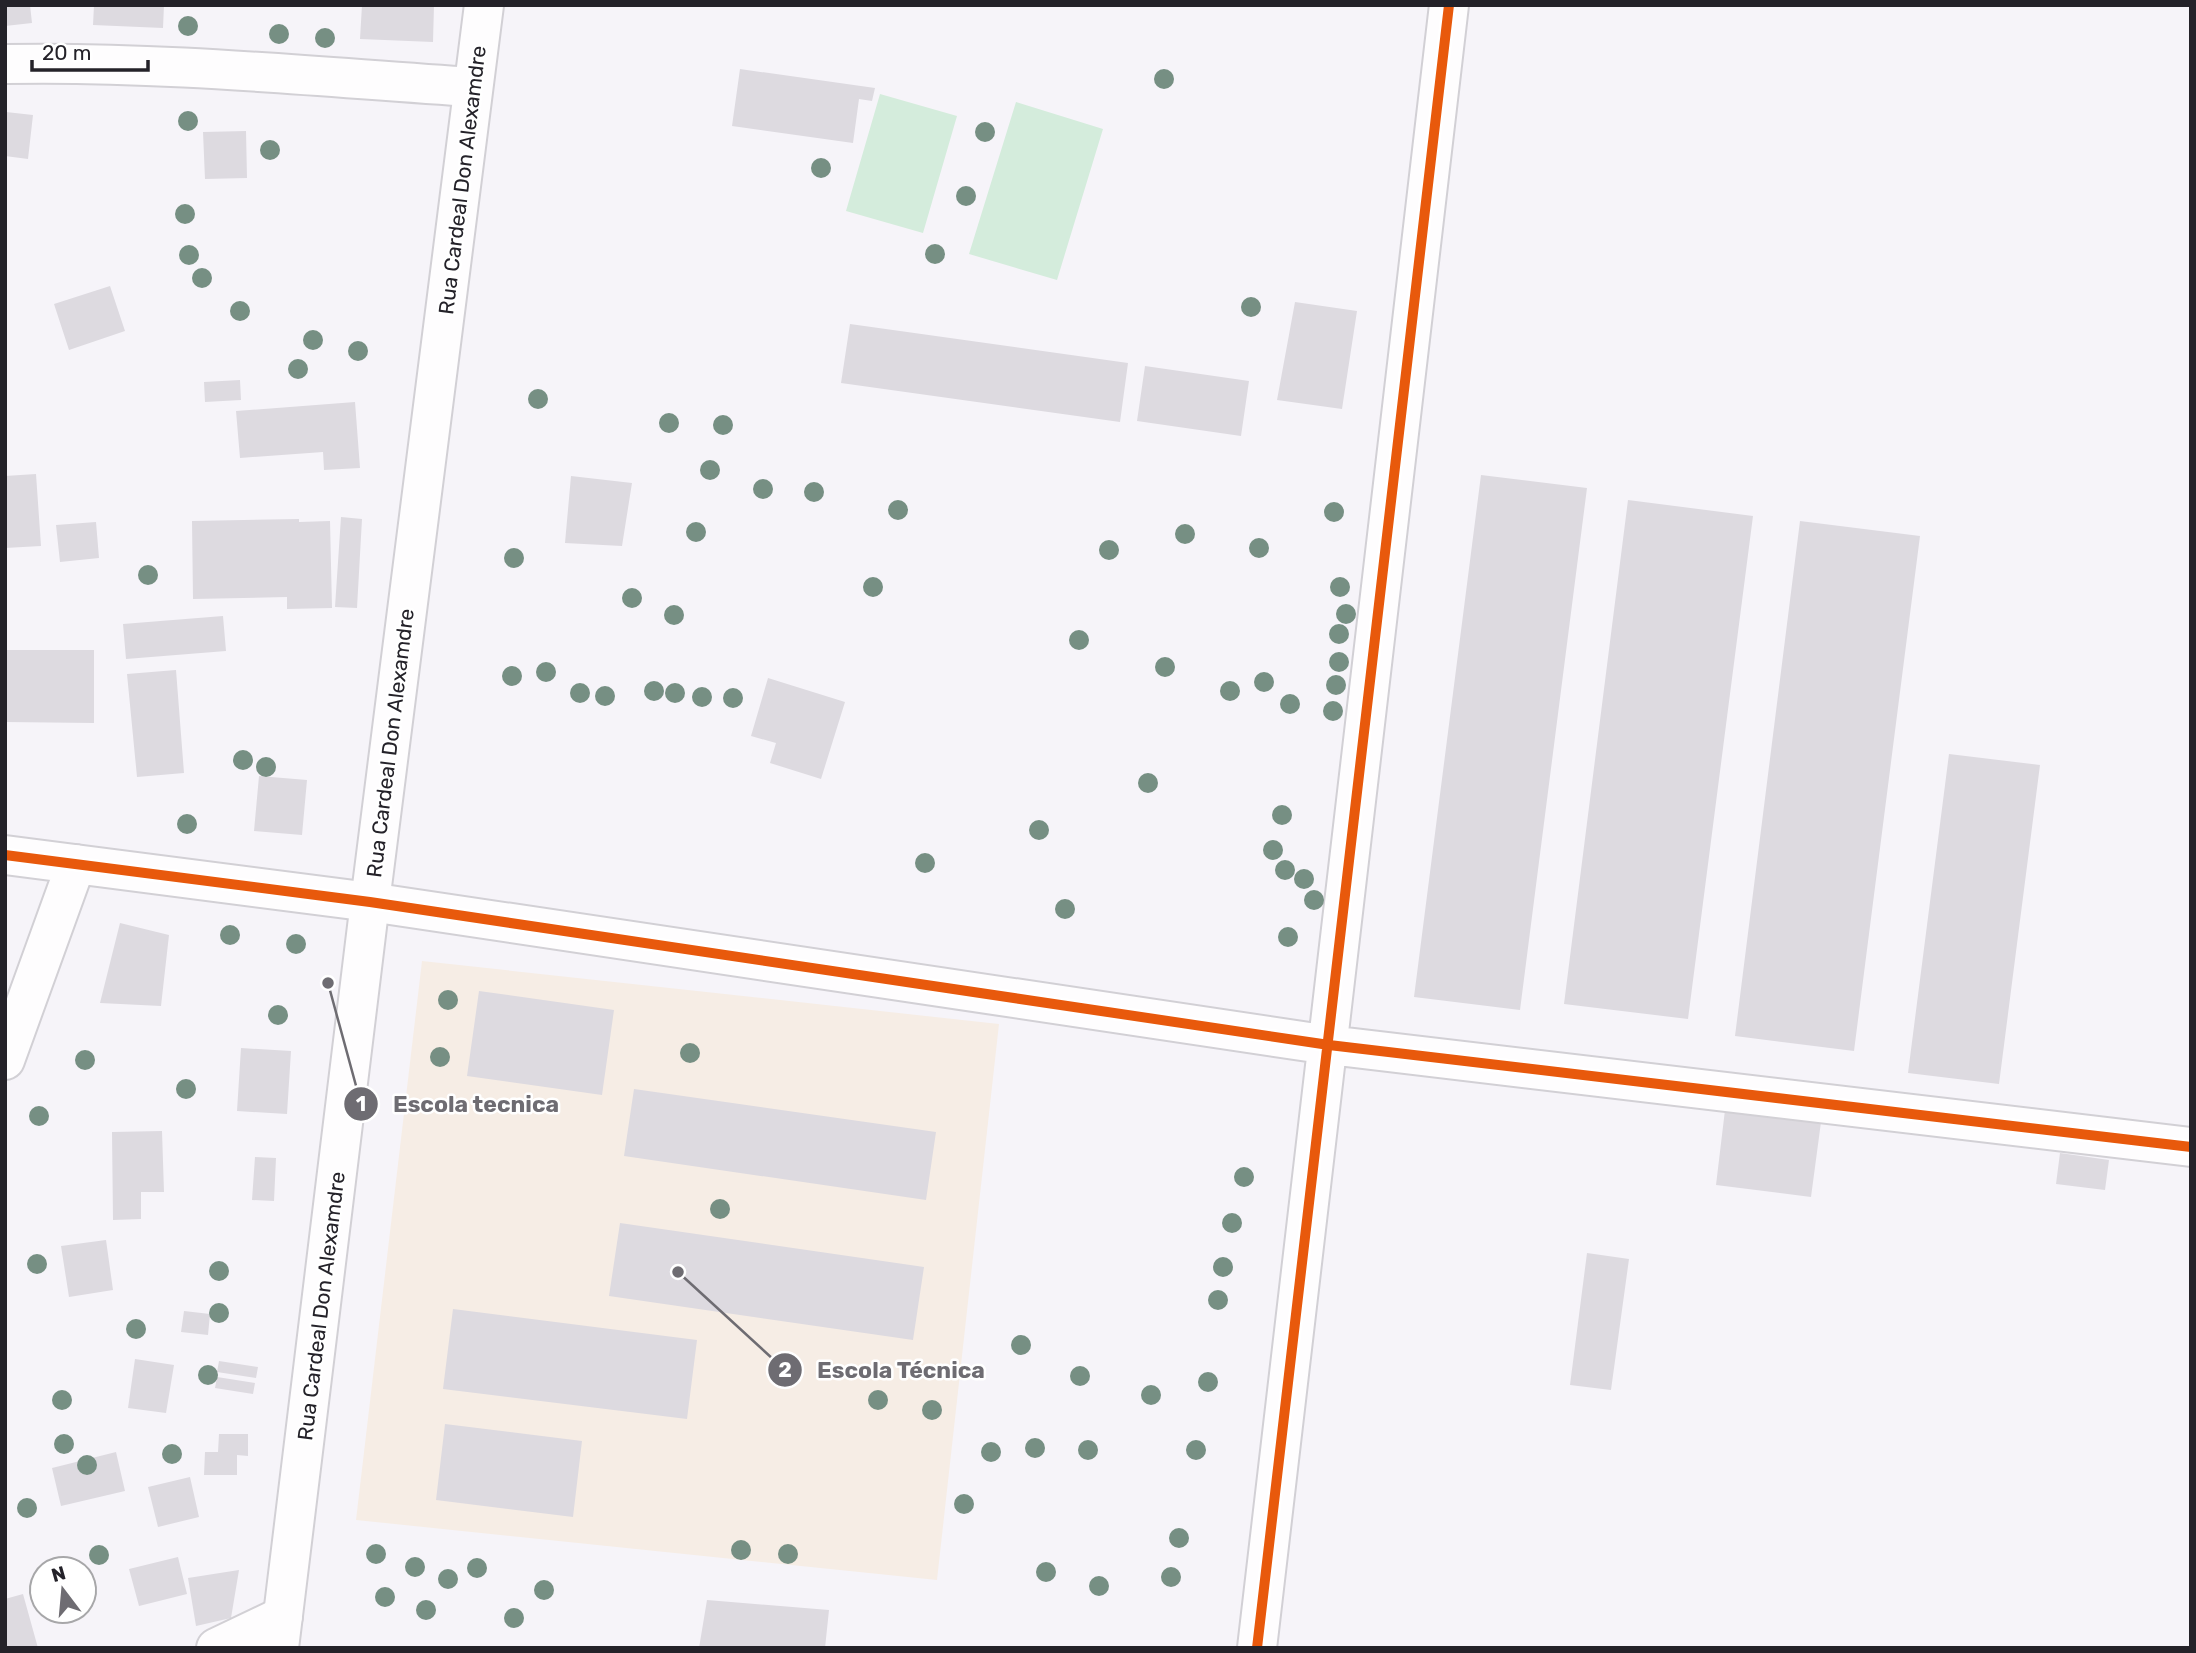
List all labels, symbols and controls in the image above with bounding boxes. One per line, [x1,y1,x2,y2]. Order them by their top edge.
scale bar [32,28,147,72]
text: 20 m [42,40,91,65]
street label: Rua Cardeal Don Alexamdre [433,44,491,316]
street label: Rua Cardeal Don Alexamdre [361,607,419,879]
callout: Escola tecnica [344,1082,573,1126]
text: Escola tecnica [393,1090,559,1118]
text: 1 [356,1091,366,1116]
street label: Rua Cardeal Don Alexamdre [292,1170,350,1442]
callout: Escola Técnica [768,1348,999,1392]
text: Escola Técnica [817,1356,985,1384]
text: 2 [778,1357,792,1382]
north arrow [28,1555,98,1625]
text: N [49,1561,68,1587]

